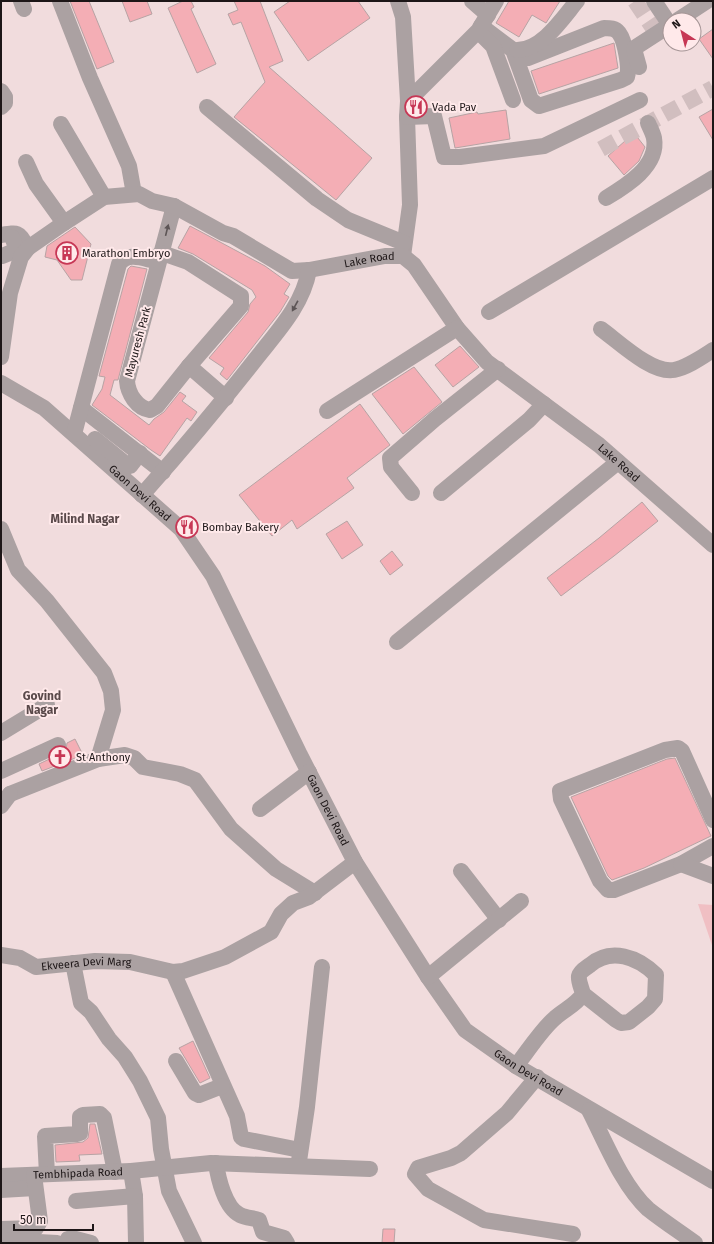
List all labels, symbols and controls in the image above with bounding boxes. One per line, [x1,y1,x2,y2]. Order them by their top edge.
north arrow [662,12,702,52]
text: N [670,17,683,32]
restaurant icon: Vada Pav [403,94,429,120]
place label: Vada Pav [432,101,477,114]
one-way arrow [165,223,171,236]
building icon: Marathon Embryo [54,240,80,266]
place label: Marathon Embryo [82,247,170,260]
street label: Lake Road [343,250,395,270]
one-way arrow [292,300,299,312]
street label: Mayuresh Park [122,305,154,379]
street label: Lake Road [596,441,643,484]
street label: Gaon Devi Road [106,462,174,524]
district label: Milind Nagar [51,512,120,526]
restaurant icon: Bombay Bakery [174,514,200,540]
place label: Bombay Bakery [202,521,280,534]
district label: Govind Nagar [23,689,61,717]
church icon: St Anthony [47,744,73,770]
place label: St Anthony [76,751,131,764]
street label: Gaon Devi Road [304,772,352,848]
street label: Ekveera Devi Marg [40,954,132,973]
street label: Gaon Devi Road [492,1046,565,1098]
street label: Tembhipada Road [33,1165,123,1181]
scale bar [14,1206,93,1232]
text: 50 m [20,1213,46,1227]

